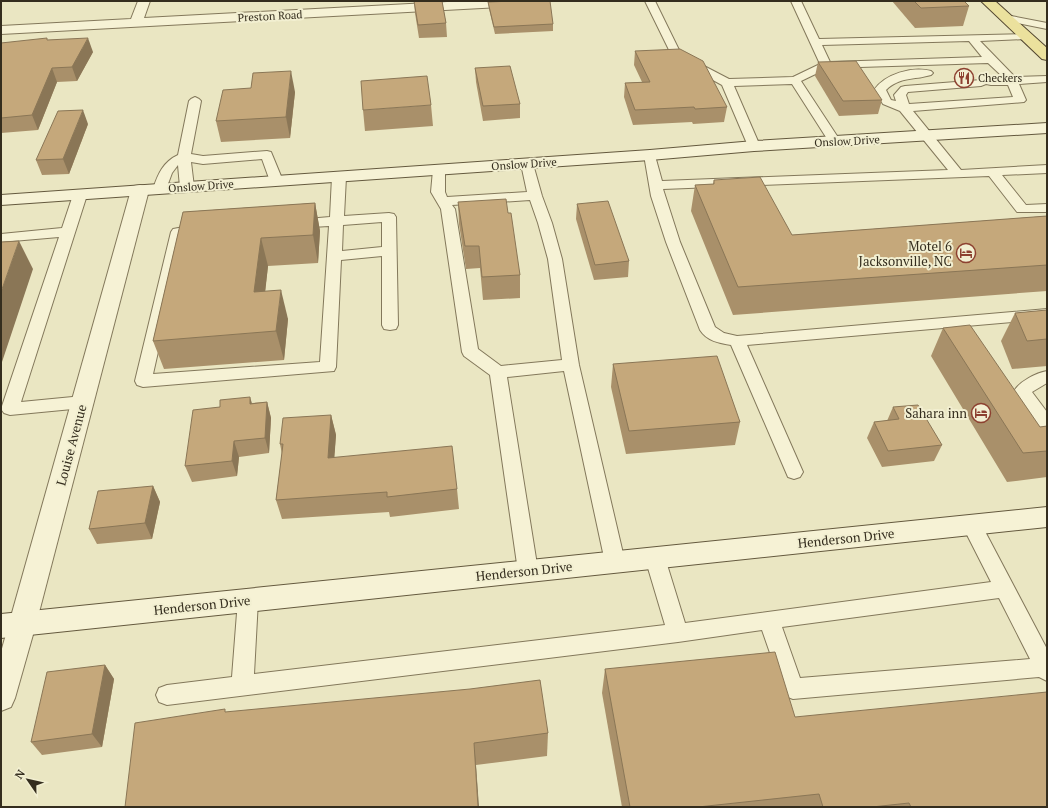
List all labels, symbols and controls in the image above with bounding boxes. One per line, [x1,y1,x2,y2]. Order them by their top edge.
street label: Preston Road [237,7,303,25]
restaurant icon: Checkers [953,67,975,89]
place label: Checkers [978,71,1023,85]
street label: Onslow Drive [814,132,881,150]
street label: Onslow Drive [491,155,558,173]
street label: Onslow Drive [168,177,235,195]
place label: Motel 6 Jacksonville, NC [859,237,952,270]
hotel icon: Motel 6 Jacksonville, NC [955,242,977,264]
street label: Louise Avenue [52,402,90,488]
hotel icon: Sahara inn [970,402,992,424]
place label: Sahara inn [905,404,967,422]
street label: Henderson Drive [797,524,895,552]
street label: Henderson Drive [475,557,573,585]
street label: Henderson Drive [153,591,251,619]
north arrow [8,760,48,800]
text: N [12,766,28,782]

